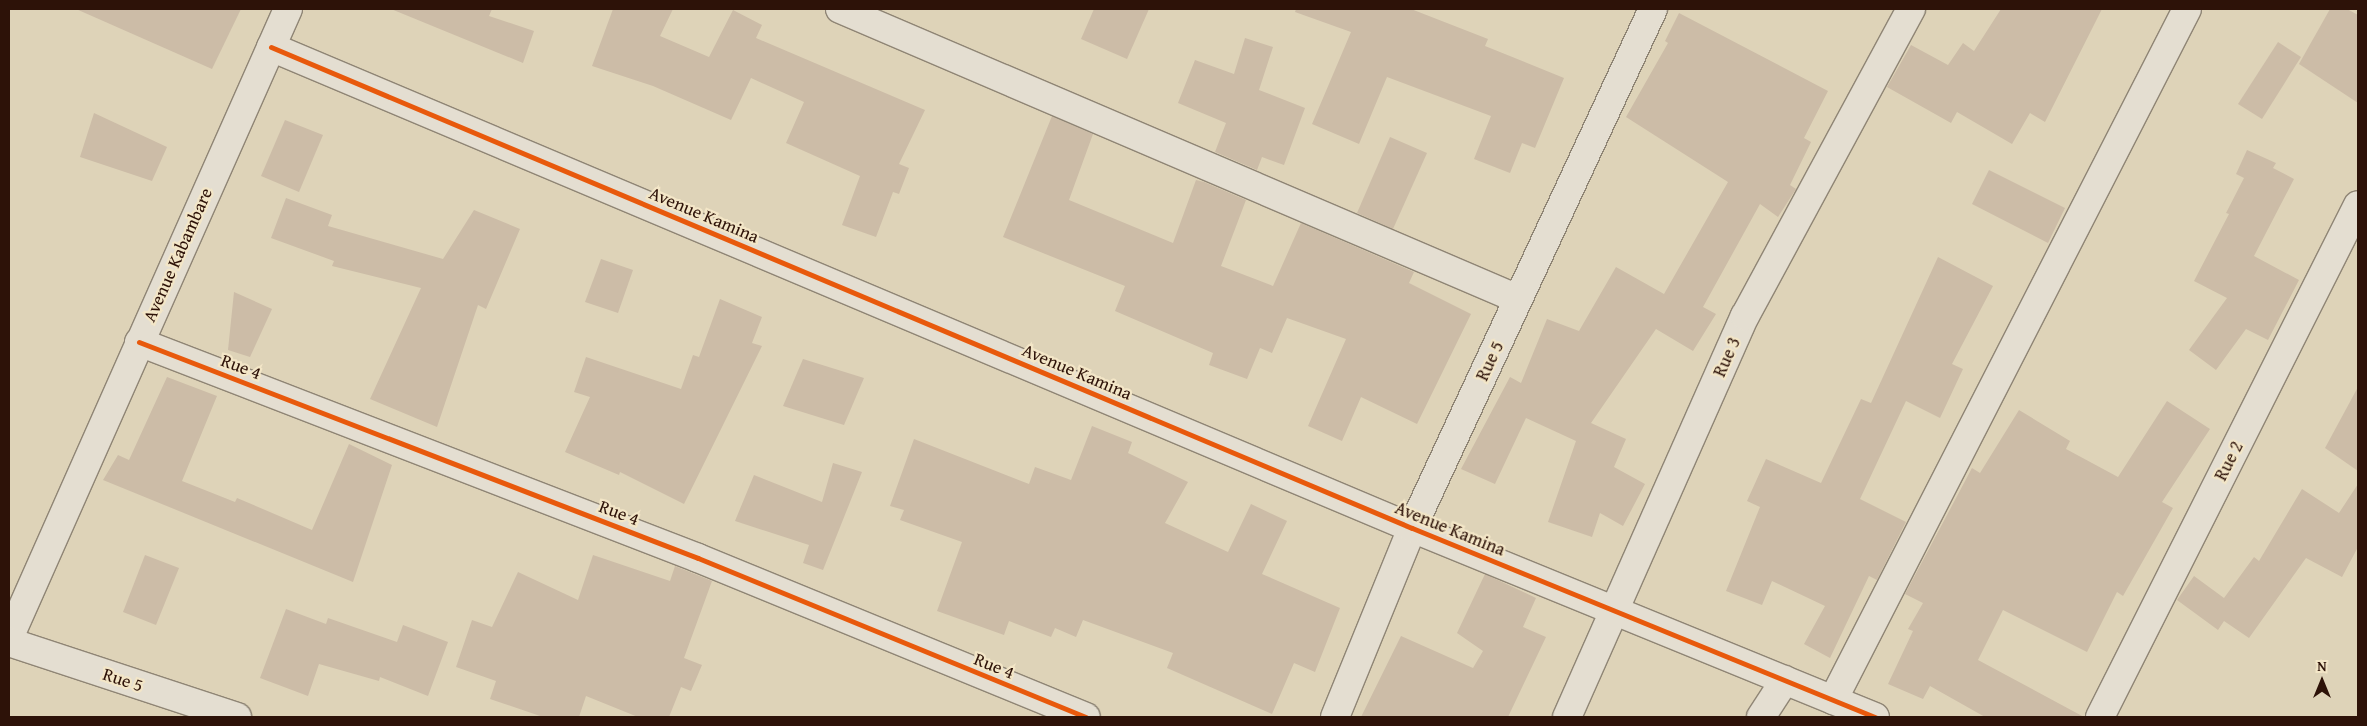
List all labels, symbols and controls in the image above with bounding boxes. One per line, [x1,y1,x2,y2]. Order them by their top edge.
street label: Avenue Kamina [646,182,762,248]
street label: Avenue Kabambare [139,185,217,325]
street label: Rue 3 [1709,334,1745,380]
street label: Rue 5 [1472,338,1508,384]
street label: Avenue Kamina [1019,339,1135,405]
street label: Rue 4 [218,350,264,384]
street label: Rue 2 [2210,438,2248,484]
street label: Rue 4 [596,496,642,530]
street label: Avenue Kamina [1392,497,1508,561]
street label: Rue 4 [971,648,1017,684]
north arrow [2297,656,2347,706]
text: N [2317,656,2327,676]
street label: Rue 5 [100,663,146,697]

